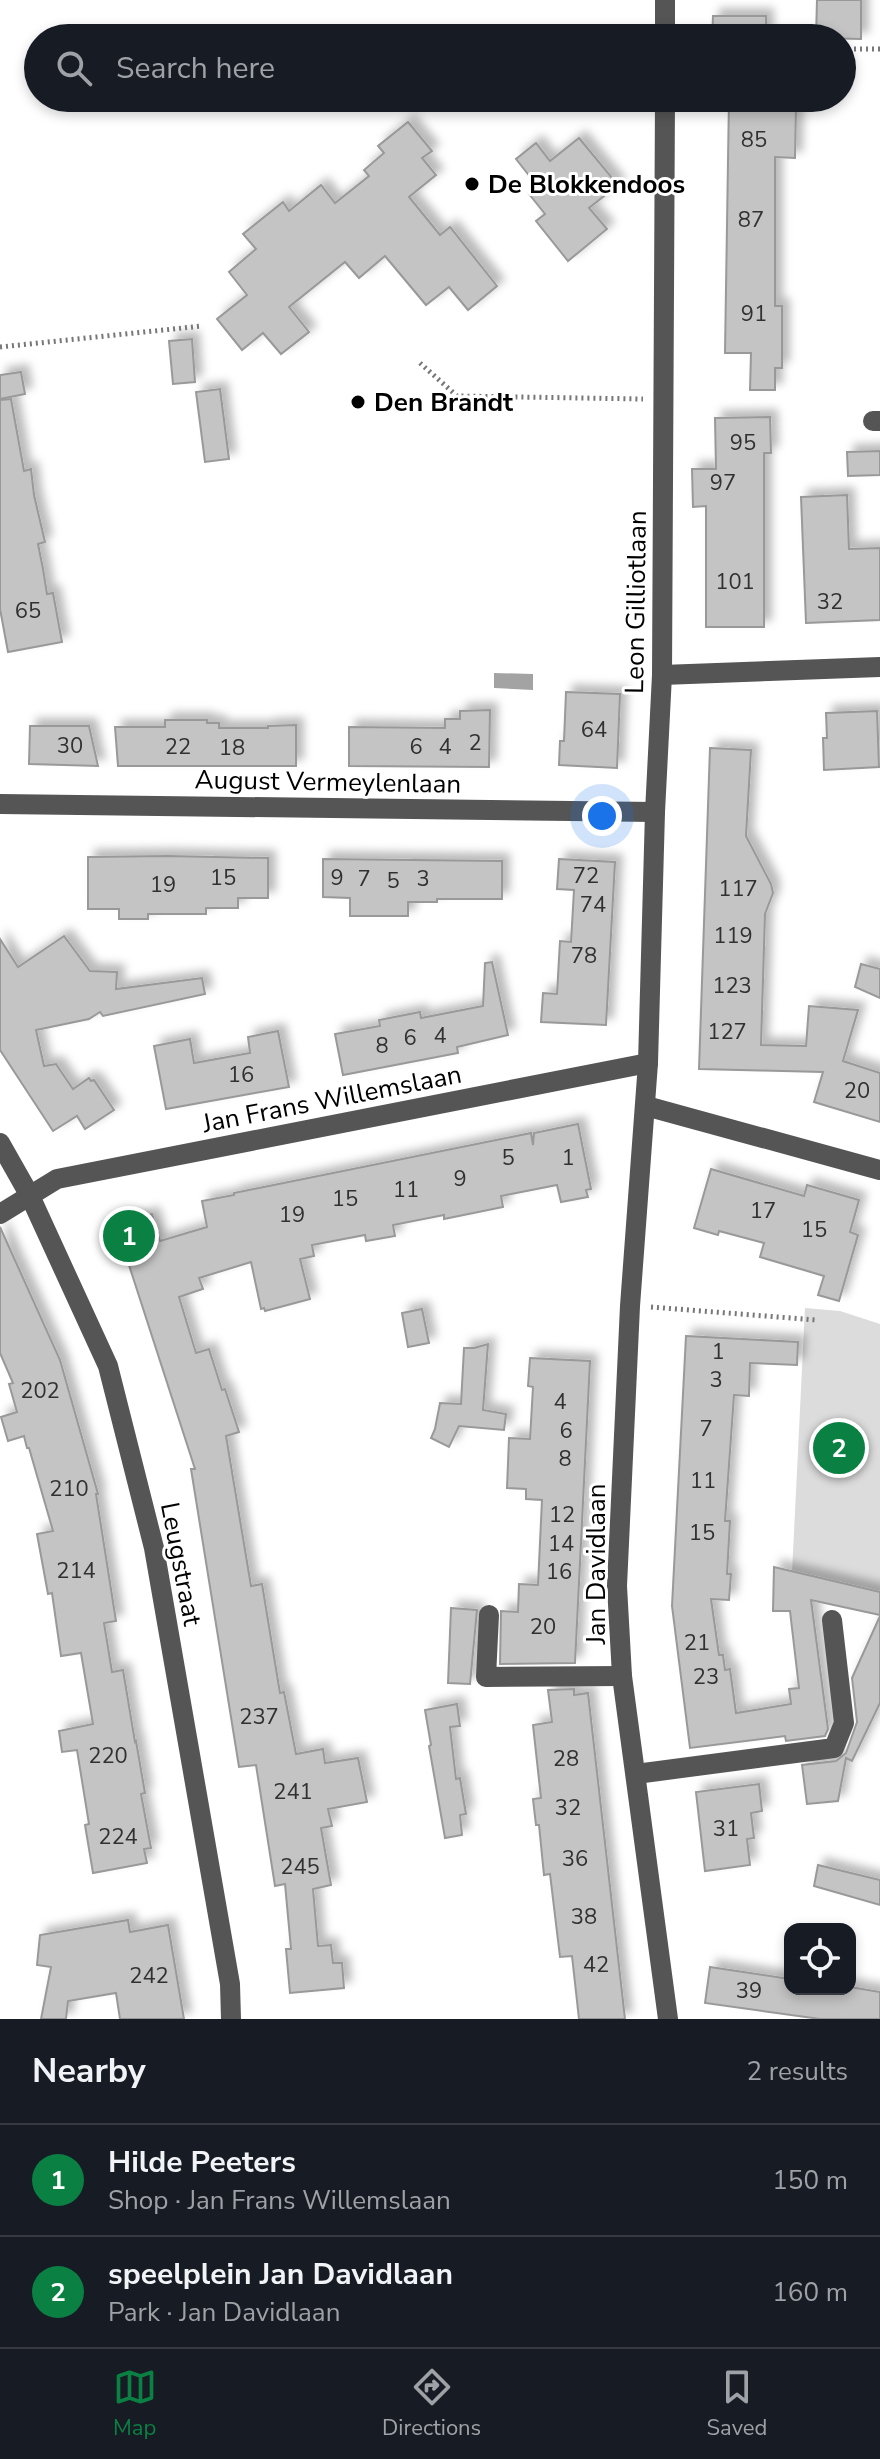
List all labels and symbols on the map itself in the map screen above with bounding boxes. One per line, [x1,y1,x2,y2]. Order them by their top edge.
house number: 85 [741,125,767,155]
place label: De Blokkendoos [488,167,685,202]
marker: De Blokkendoos [463,175,481,193]
house number: 87 [738,205,764,235]
house number: 91 [741,299,767,329]
place label: Den Brandt [374,385,514,420]
marker: Den Brandt [349,393,367,411]
house number: 95 [730,428,756,458]
house number: 97 [710,468,736,498]
street label: Leon Gilliotlaan [617,510,655,694]
house number: 101 [715,567,755,597]
house number: 32 [817,587,843,617]
house number: 65 [15,596,41,626]
house number: 64 [581,715,607,745]
house number: 2 [468,728,482,758]
house number: 30 [57,731,83,761]
house number: 22 [165,732,191,762]
house number: 6 [409,732,423,762]
house number: 4 [438,732,452,762]
house number: 18 [219,733,245,763]
street label: August Vermeylenlaan [194,762,462,802]
your location [582,796,622,836]
house number: 72 [573,861,599,891]
house number: 15 [210,863,236,893]
house number: 9 [330,863,344,893]
house number: 7 [357,864,371,894]
house number: 3 [416,864,430,894]
house number: 5 [386,866,400,896]
house number: 19 [150,870,176,900]
house number: 117 [718,874,758,904]
house number: 74 [580,890,606,920]
house number: 119 [713,921,753,951]
house number: 78 [571,941,597,971]
house number: 123 [712,971,752,1001]
house number: 127 [707,1017,747,1047]
house number: 4 [433,1021,447,1051]
house number: 6 [403,1023,417,1053]
house number: 8 [375,1031,389,1061]
street label: Jan Frans Willemslaan [199,1057,464,1141]
house number: 16 [228,1060,254,1090]
house number: 20 [844,1076,870,1106]
house number: 5 [501,1143,515,1173]
house number: 1 [561,1143,575,1173]
house number: 9 [453,1164,467,1194]
house number: 11 [393,1175,419,1205]
house number: 15 [332,1184,358,1214]
house number: 17 [750,1196,776,1226]
house number: 19 [279,1200,305,1230]
pin: 1 [103,1206,155,1266]
house number: 15 [801,1215,827,1245]
house number: 1 [711,1337,725,1367]
house number: 3 [709,1365,723,1395]
house number: 202 [20,1376,60,1406]
house number: 4 [553,1387,567,1417]
house number: 7 [699,1414,713,1444]
house number: 6 [559,1416,573,1446]
pin: 2 [813,1418,865,1478]
house number: 8 [558,1444,572,1474]
house number: 11 [690,1466,716,1496]
house number: 210 [49,1474,89,1504]
street label: Jan Davidlaan [579,1483,614,1646]
street label: Leugstraat [152,1499,210,1630]
house number: 12 [549,1500,575,1530]
house number: 15 [689,1518,715,1548]
house number: 14 [548,1529,574,1559]
house number: 214 [56,1556,96,1586]
house number: 16 [546,1557,572,1587]
house number: 20 [530,1612,556,1642]
house number: 21 [684,1628,710,1658]
house number: 23 [693,1662,719,1692]
house number: 237 [239,1702,279,1732]
house number: 220 [88,1741,128,1771]
house number: 28 [553,1744,579,1774]
house number: 241 [273,1777,313,1807]
house number: 32 [555,1793,581,1823]
house number: 31 [713,1814,739,1844]
house number: 224 [98,1822,138,1852]
house number: 36 [562,1844,588,1874]
house number: 245 [280,1852,320,1882]
house number: 38 [571,1902,597,1932]
house number: 42 [583,1950,609,1980]
house number: 242 [129,1961,169,1991]
house number: 39 [736,1976,762,2006]

